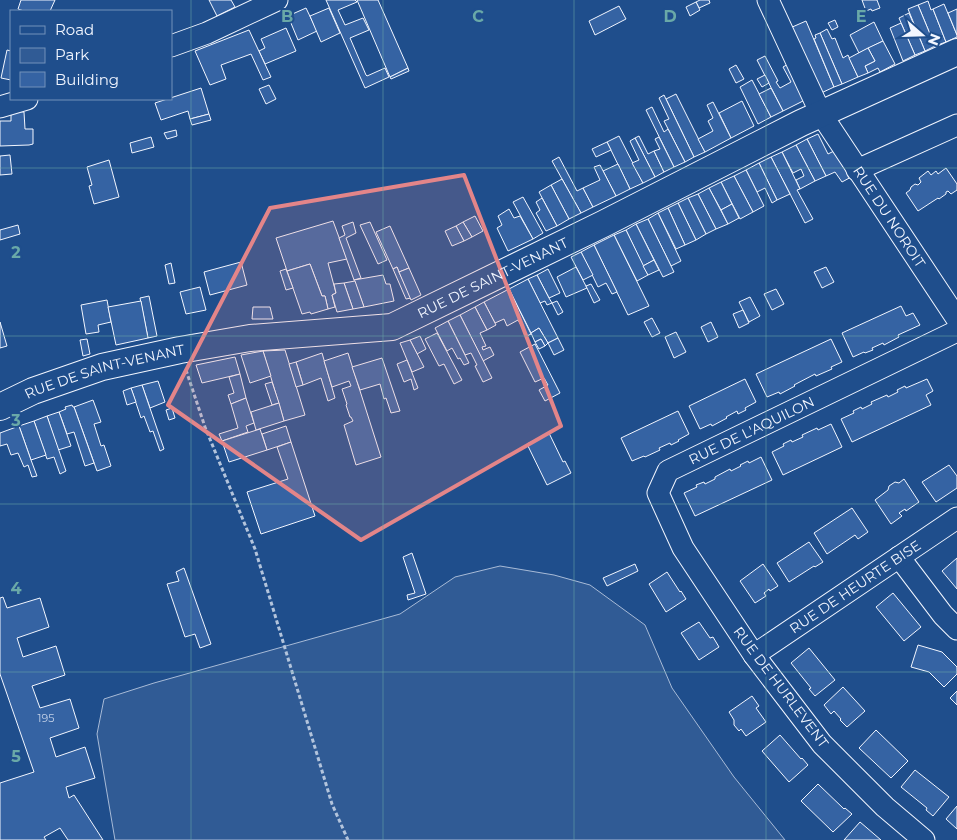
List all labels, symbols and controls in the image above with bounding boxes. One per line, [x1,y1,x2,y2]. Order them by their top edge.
text: B [281,7,293,26]
text: C [472,7,484,26]
text: D [663,7,677,26]
text: E [856,7,866,26]
legend [10,10,172,100]
north arrow [897,10,947,60]
text: Road [55,20,94,39]
text: N [924,31,945,48]
text: Park [55,45,89,64]
text: Building [55,70,119,89]
street label: RUE DU NOROIT [849,163,929,271]
street label: RUE DE SAINT-VENANT [414,233,571,322]
text: 2 [11,243,21,262]
street label: RUE DE SAINT-VENANT [21,340,186,403]
street label: RUE DE L'AQUILON [686,392,817,469]
text: 3 [10,411,21,430]
street label: RUE DE HEURTE BISE [786,536,924,637]
text: 4 [10,579,22,598]
street label: RUE DE HURLEVENT [729,623,833,751]
house number: 195 [38,711,54,725]
text: 5 [11,747,21,766]

